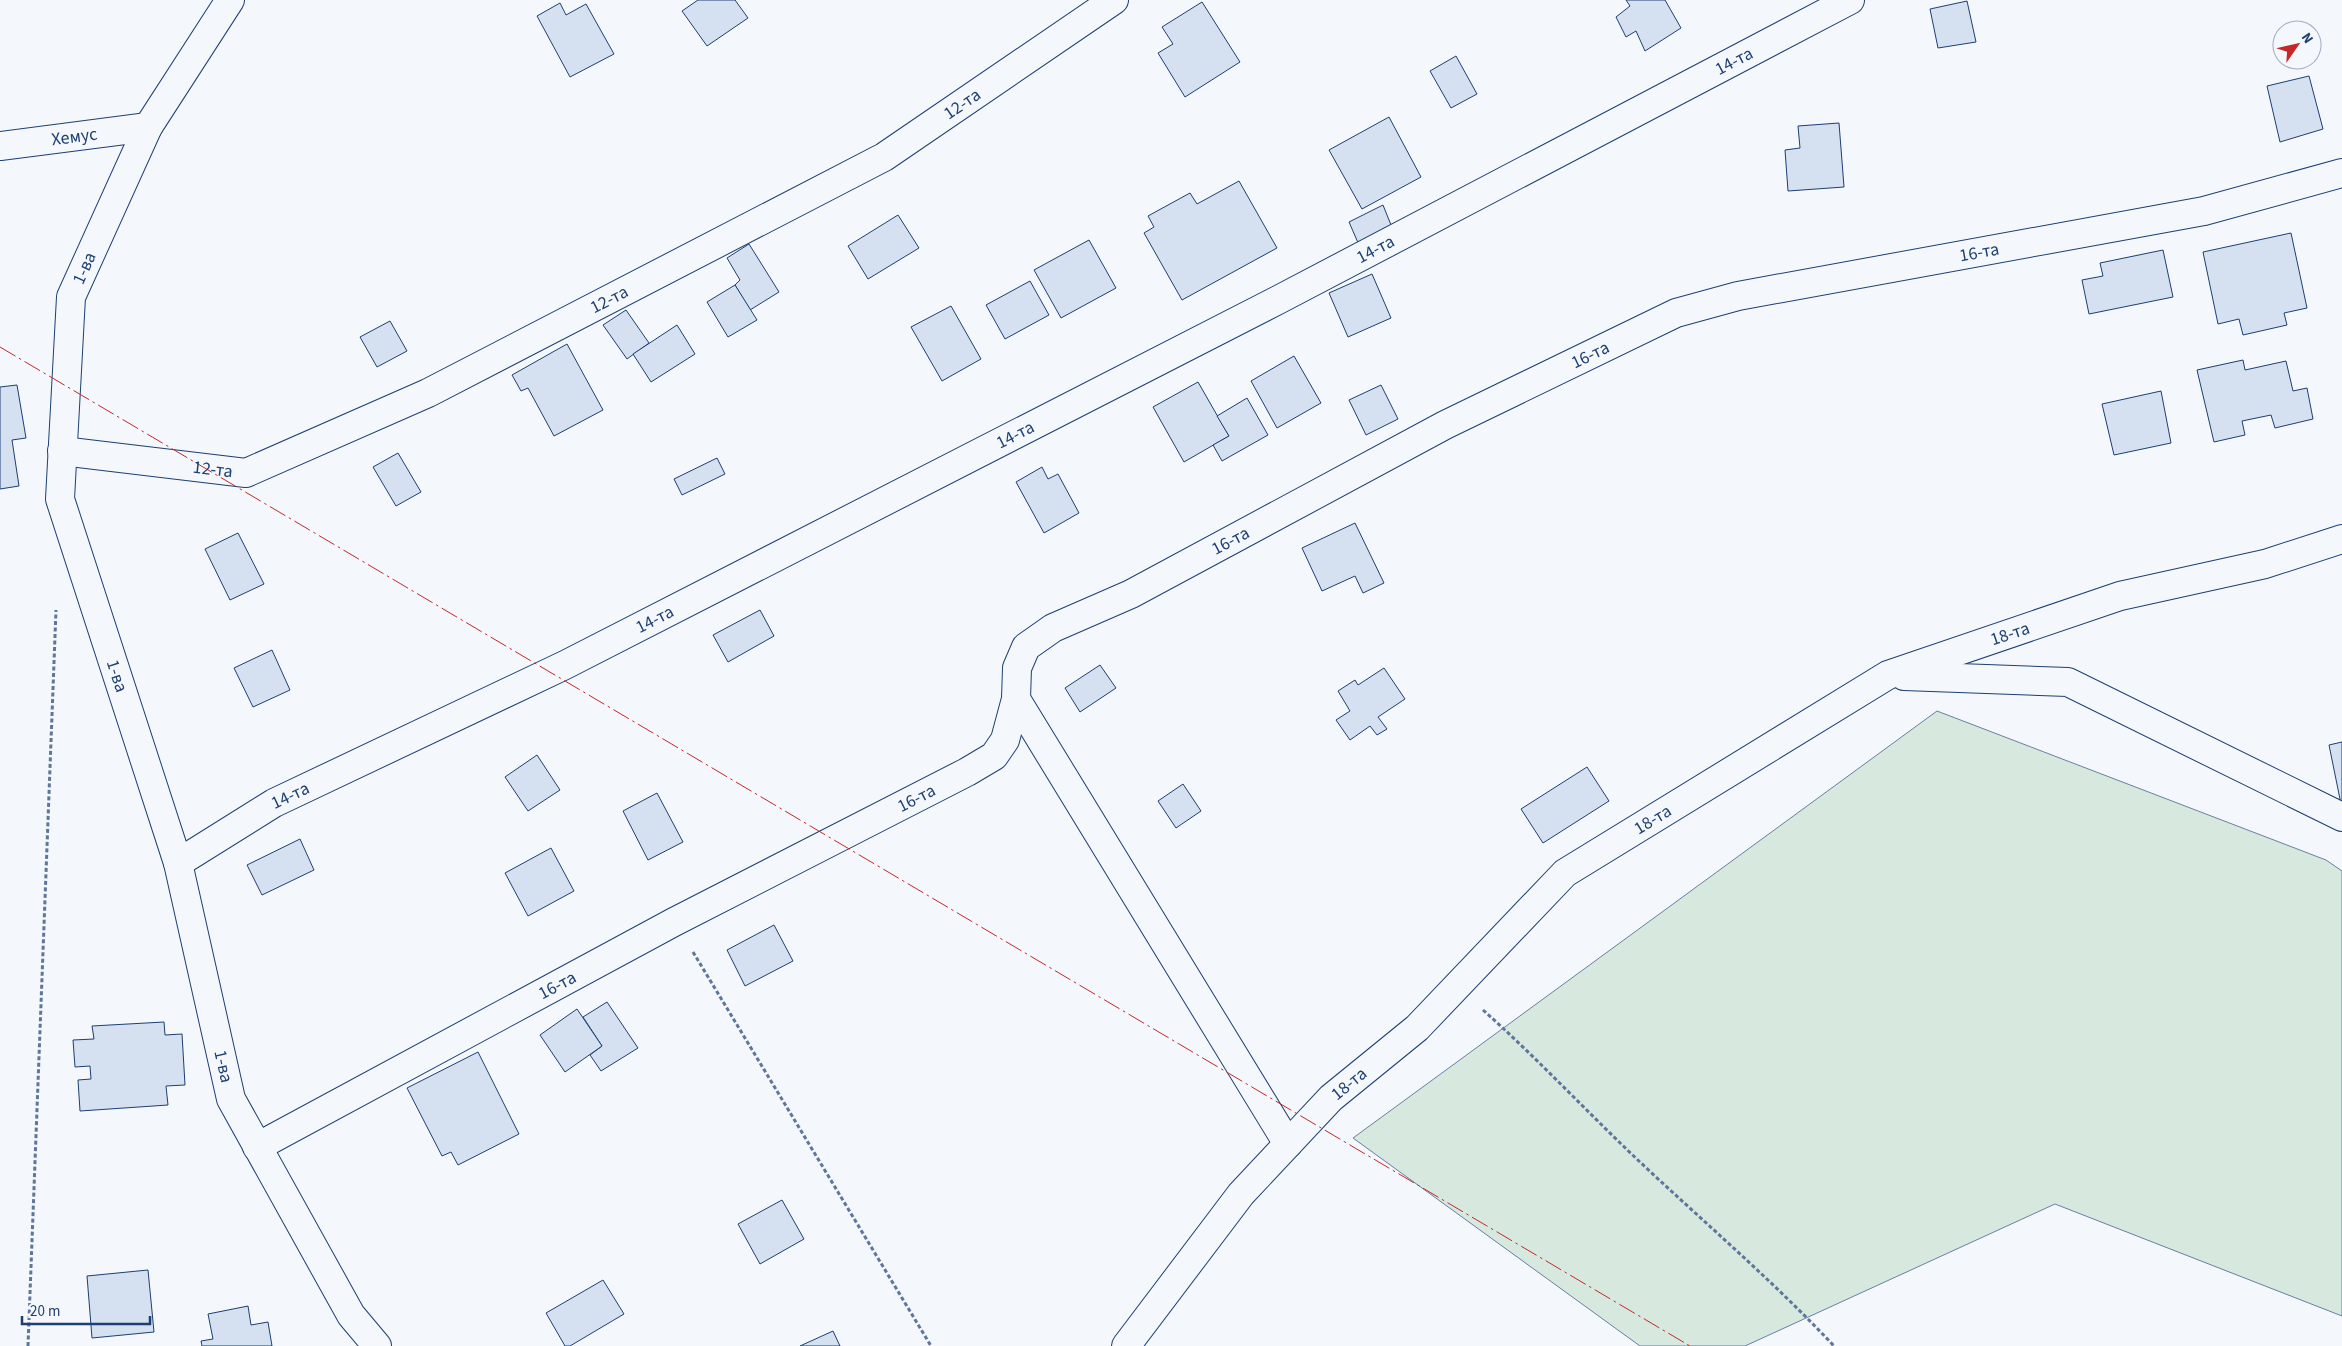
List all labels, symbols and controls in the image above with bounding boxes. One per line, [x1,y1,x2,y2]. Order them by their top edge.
north arrow [2272,20,2322,70]
text: N [2296,29,2318,48]
street label: 14-та [1711,41,1758,82]
street label: 12-та [939,83,986,126]
street label: Хемус [50,122,99,152]
street label: 14-та [1352,229,1399,270]
street label: 16-та [1957,237,2001,268]
street label: 1-ва [66,248,103,288]
street label: 12-та [586,279,633,320]
street label: 16-та [1567,335,1614,375]
street label: 14-та [992,415,1039,455]
street label: 12-та [192,455,234,484]
street label: 16-та [1207,520,1254,561]
street label: 14-та [631,599,678,640]
street label: 18-та [1987,616,2033,652]
street label: 1-ва [100,657,134,695]
street label: 14-та [267,776,314,816]
street label: 16-та [893,778,940,819]
street label: 18-та [1629,799,1676,841]
street label: 16-та [534,965,581,1006]
street label: 1-ва [207,1048,239,1085]
street label: 18-та [1326,1062,1372,1106]
scale bar [22,1294,150,1326]
text: 20 m [30,1301,60,1322]

